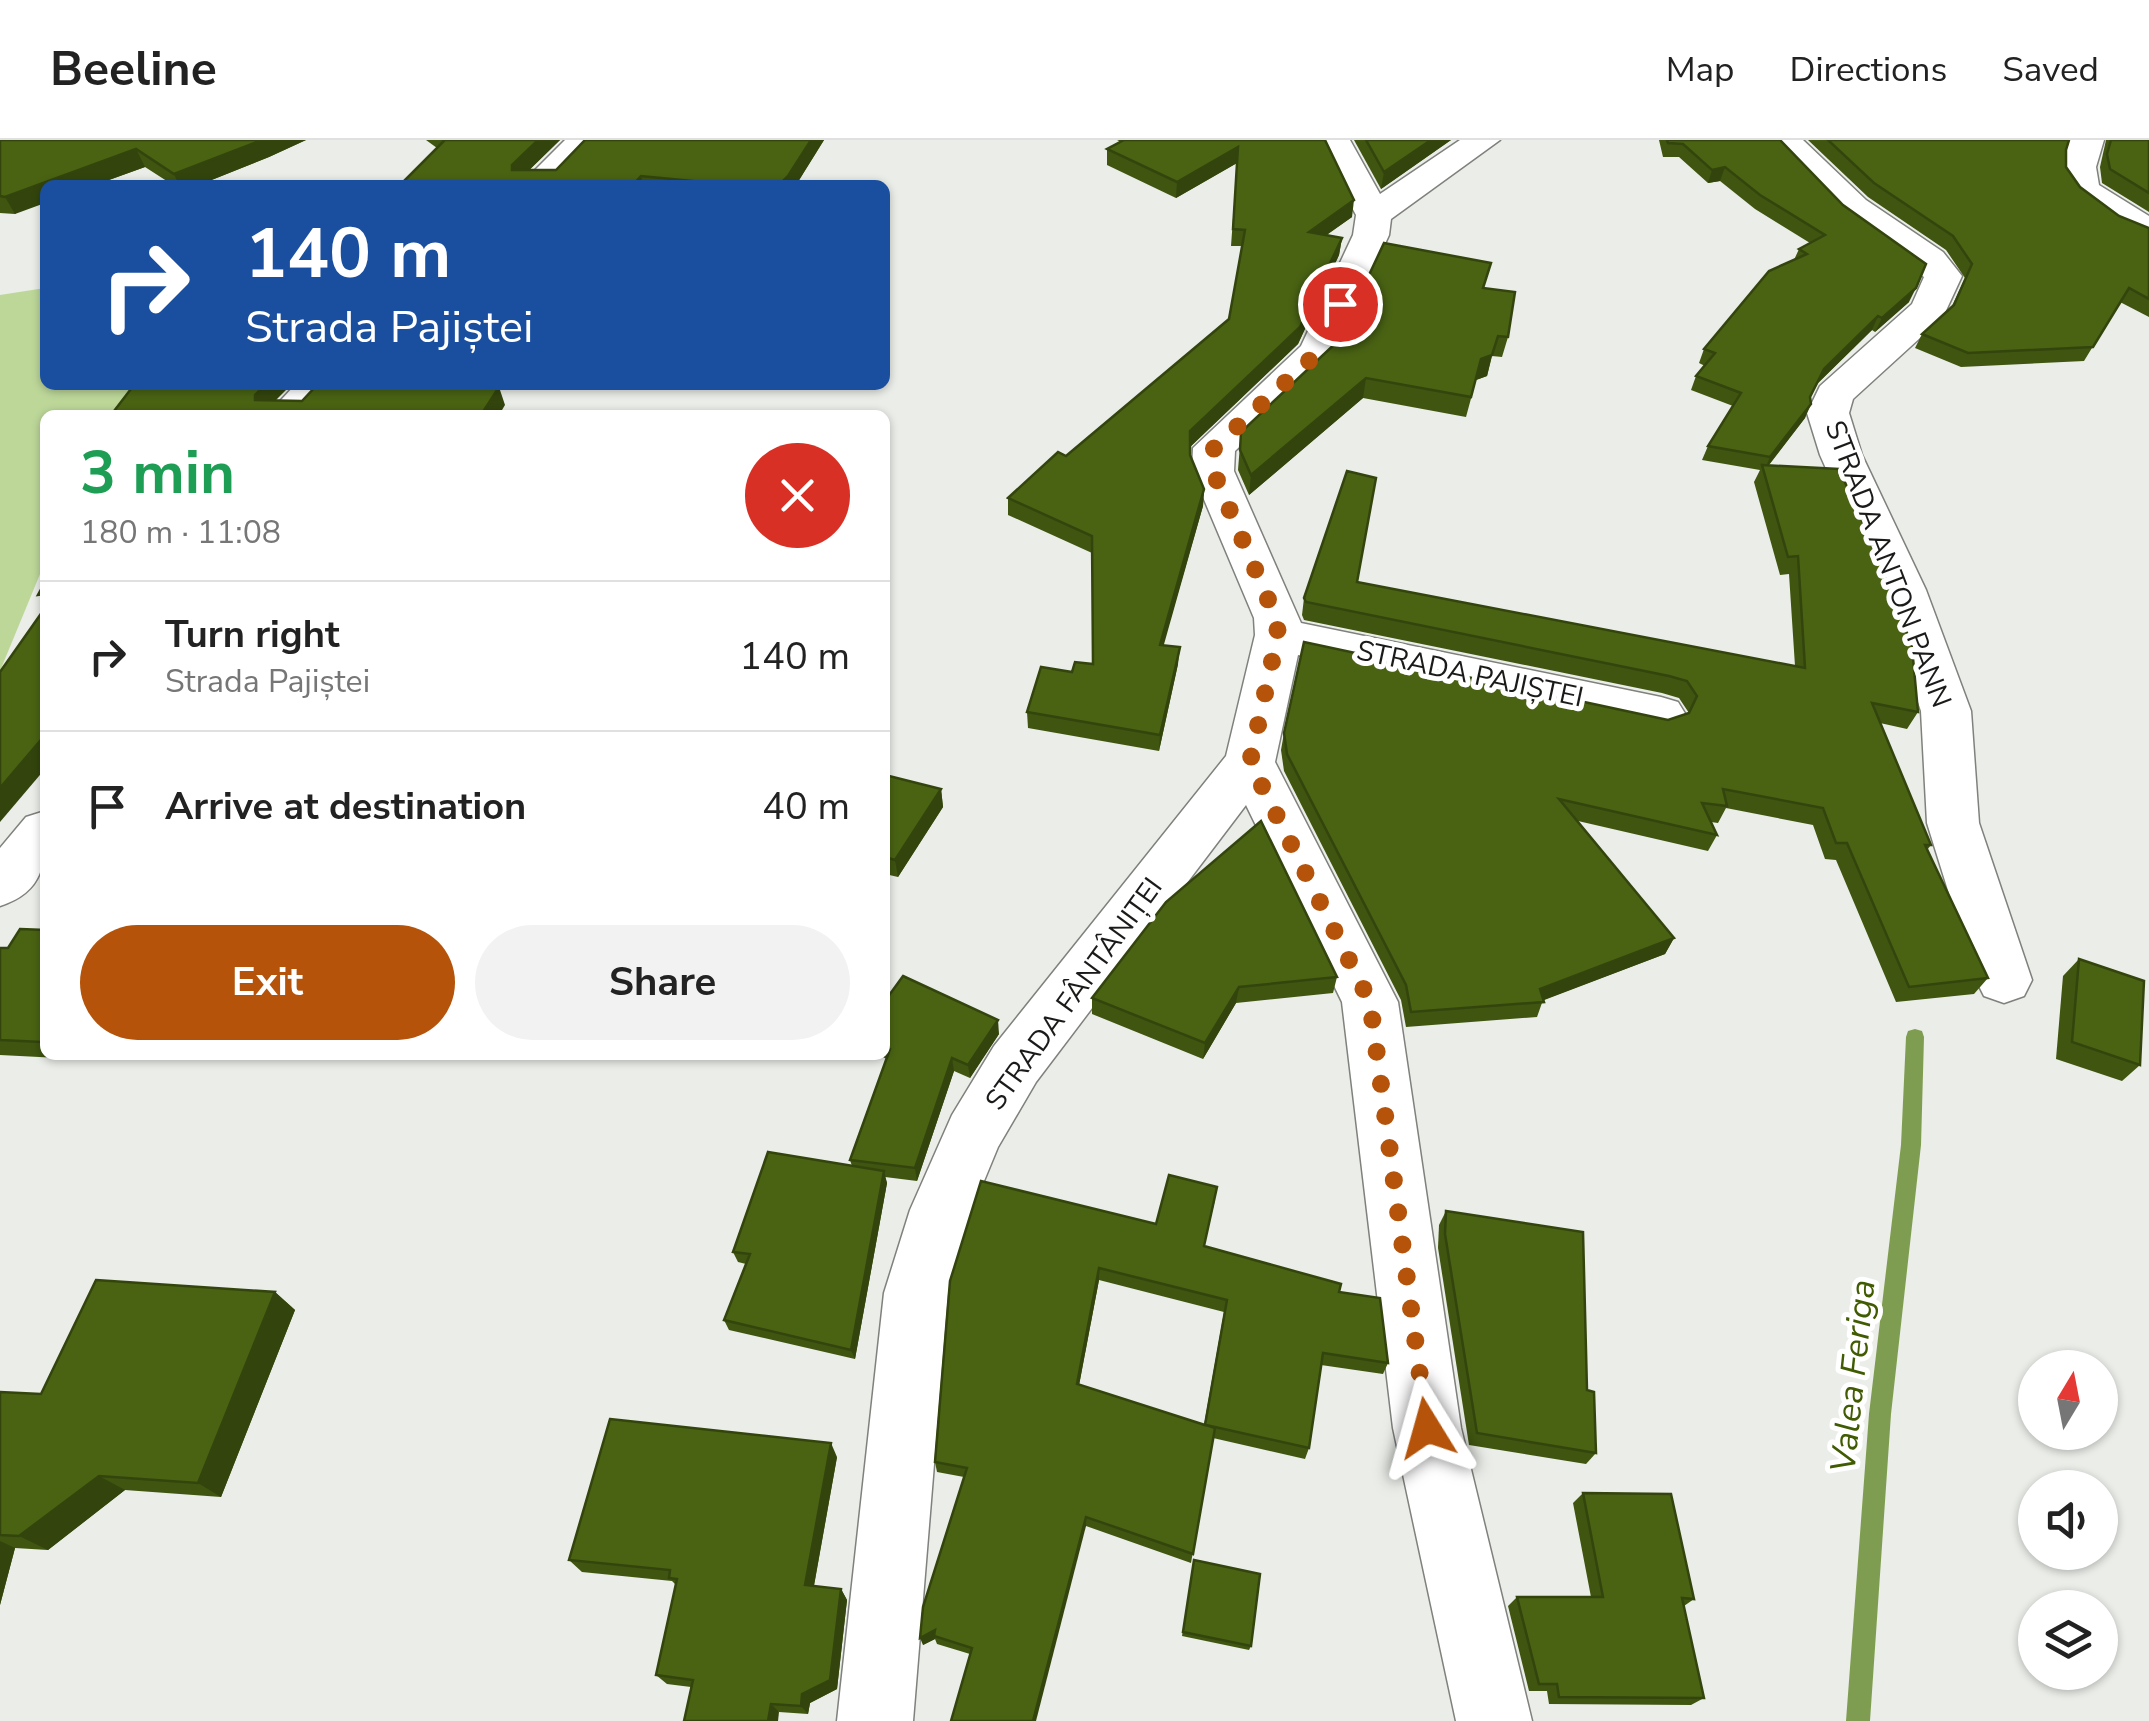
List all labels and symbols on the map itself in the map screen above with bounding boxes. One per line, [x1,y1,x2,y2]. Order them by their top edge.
pin [1298,262,1383,347]
street label: STRADA ANTON PANN [1816,415,1960,713]
street label: STRADA PAJIȘTEI [1353,631,1587,717]
street label: STRADA FÂNTÂNIȚEI [977,870,1171,1118]
water label: Valea Feriga [1819,1277,1887,1475]
north arrow [2018,1350,2118,1450]
position arrow [1375,1376,1479,1480]

